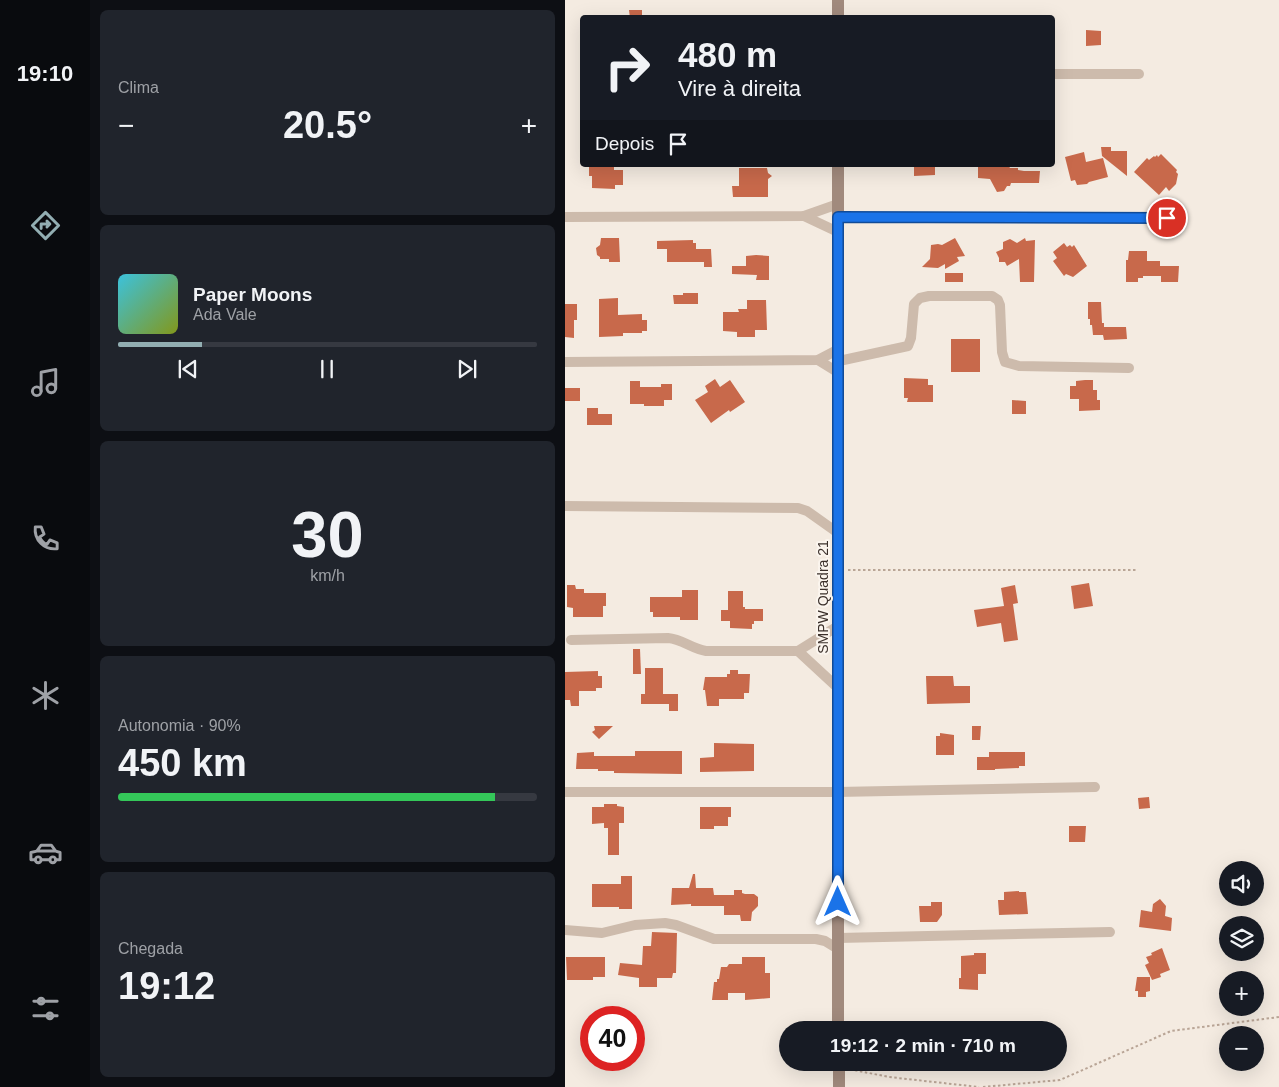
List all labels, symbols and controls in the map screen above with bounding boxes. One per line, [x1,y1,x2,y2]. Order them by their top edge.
icon: right [595,35,660,100]
text: 480 m [678,35,777,74]
text: 19:10 [17,61,73,86]
text: Vire à direita [678,76,801,101]
text: Clima [118,79,159,96]
text: 20.5° [283,104,372,146]
text: − [118,110,134,141]
text: + [521,110,537,141]
icon: arrive [664,130,692,158]
text: Depois [595,133,654,154]
pin [1146,197,1188,239]
icon: arrive [1153,204,1181,232]
icon: directions [28,208,63,243]
text: Paper Moons [193,284,312,305]
text: Ada Vale [193,306,257,323]
icon: previous [174,355,202,383]
icon: pause [313,355,341,383]
icon: next [453,355,481,383]
icon: music [28,365,63,400]
text: 30 [291,498,364,571]
icon: phone [28,521,63,556]
street label: SMPW Quadra 21 [815,540,831,654]
text: km/h [310,567,345,584]
icon: climate [28,678,63,713]
text: Autonomia · 90% [118,717,241,734]
text: 450 km [118,742,247,784]
icon: car [28,835,63,870]
map controls [1219,861,1264,1071]
button: sound [1219,861,1264,906]
position arrow [811,875,863,927]
button: layers [1219,916,1264,961]
text: Chegada [118,940,183,957]
text: 19:12 [118,965,215,1007]
button: + [1219,971,1264,1016]
icon: filters [28,991,63,1026]
speed limit sign: 40 [580,1006,645,1071]
button: − [1219,1026,1264,1071]
text: 19:12 · 2 min · 710 m [830,1035,1016,1056]

